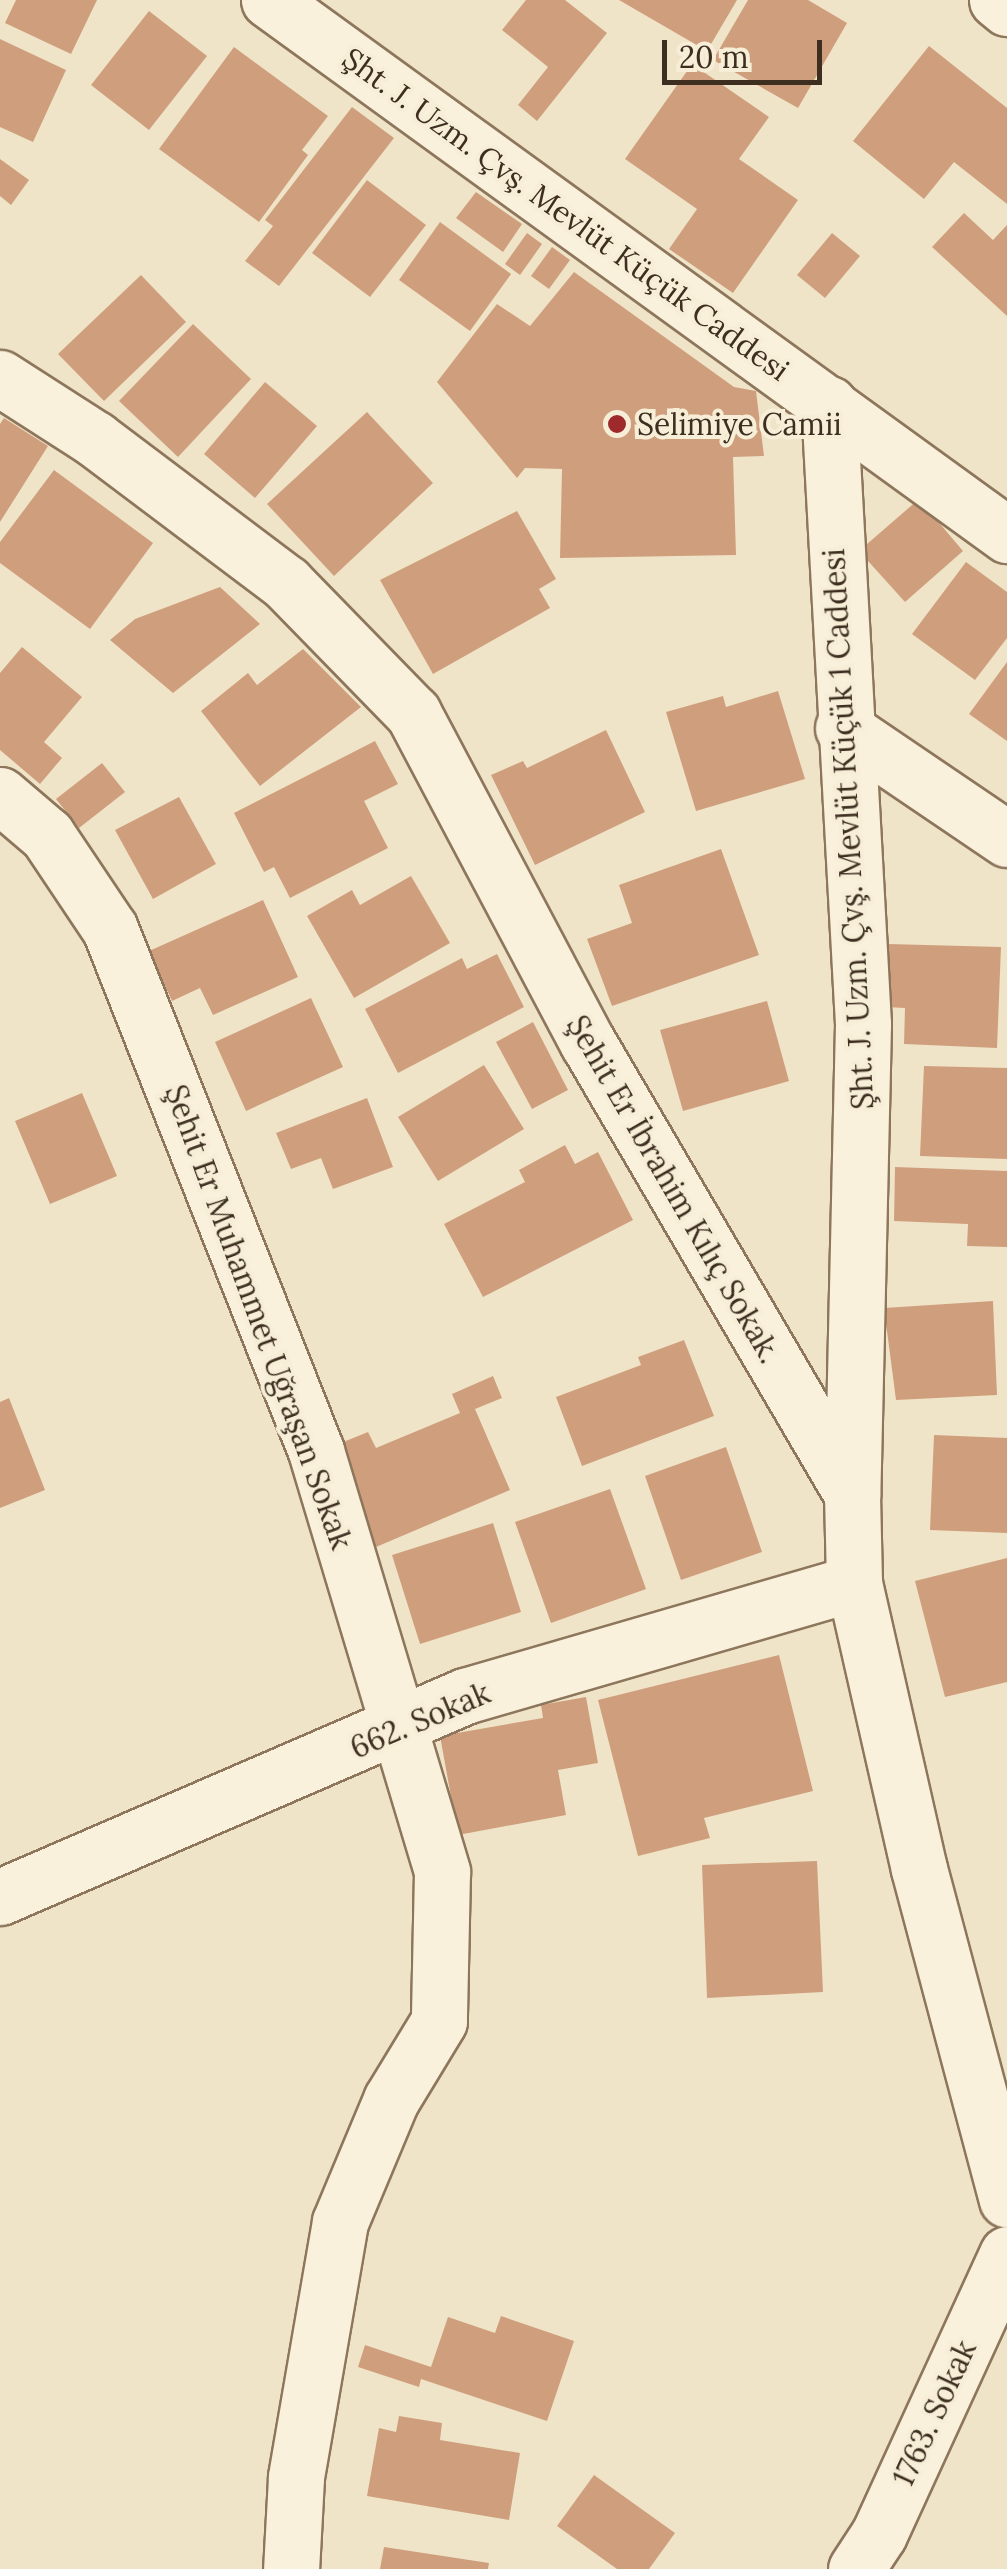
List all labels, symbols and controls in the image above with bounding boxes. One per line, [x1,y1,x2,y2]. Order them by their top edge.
scale bar [667,20,827,82]
text: 20 m [679,38,748,76]
street label: Şht. J. Uzm. Çvş. Mevlüt Küçük Caddesi [336,40,796,388]
place label: Selimiye Camii [637,406,842,442]
marker: Selimiye Camii [606,413,628,435]
street label: Şht. J. Uzm. Çvş. Mevlüt Küçük 1 Caddesi [815,548,881,1110]
street label: Şehit Er İbrahim Kılıç Sokak. [560,1009,788,1369]
street label: Şehit Er Muhammet Uğraşan Sokak [158,1080,360,1554]
street label: 662. Sokak [345,1674,495,1766]
street label: 1763. Sokak [885,2335,983,2491]

